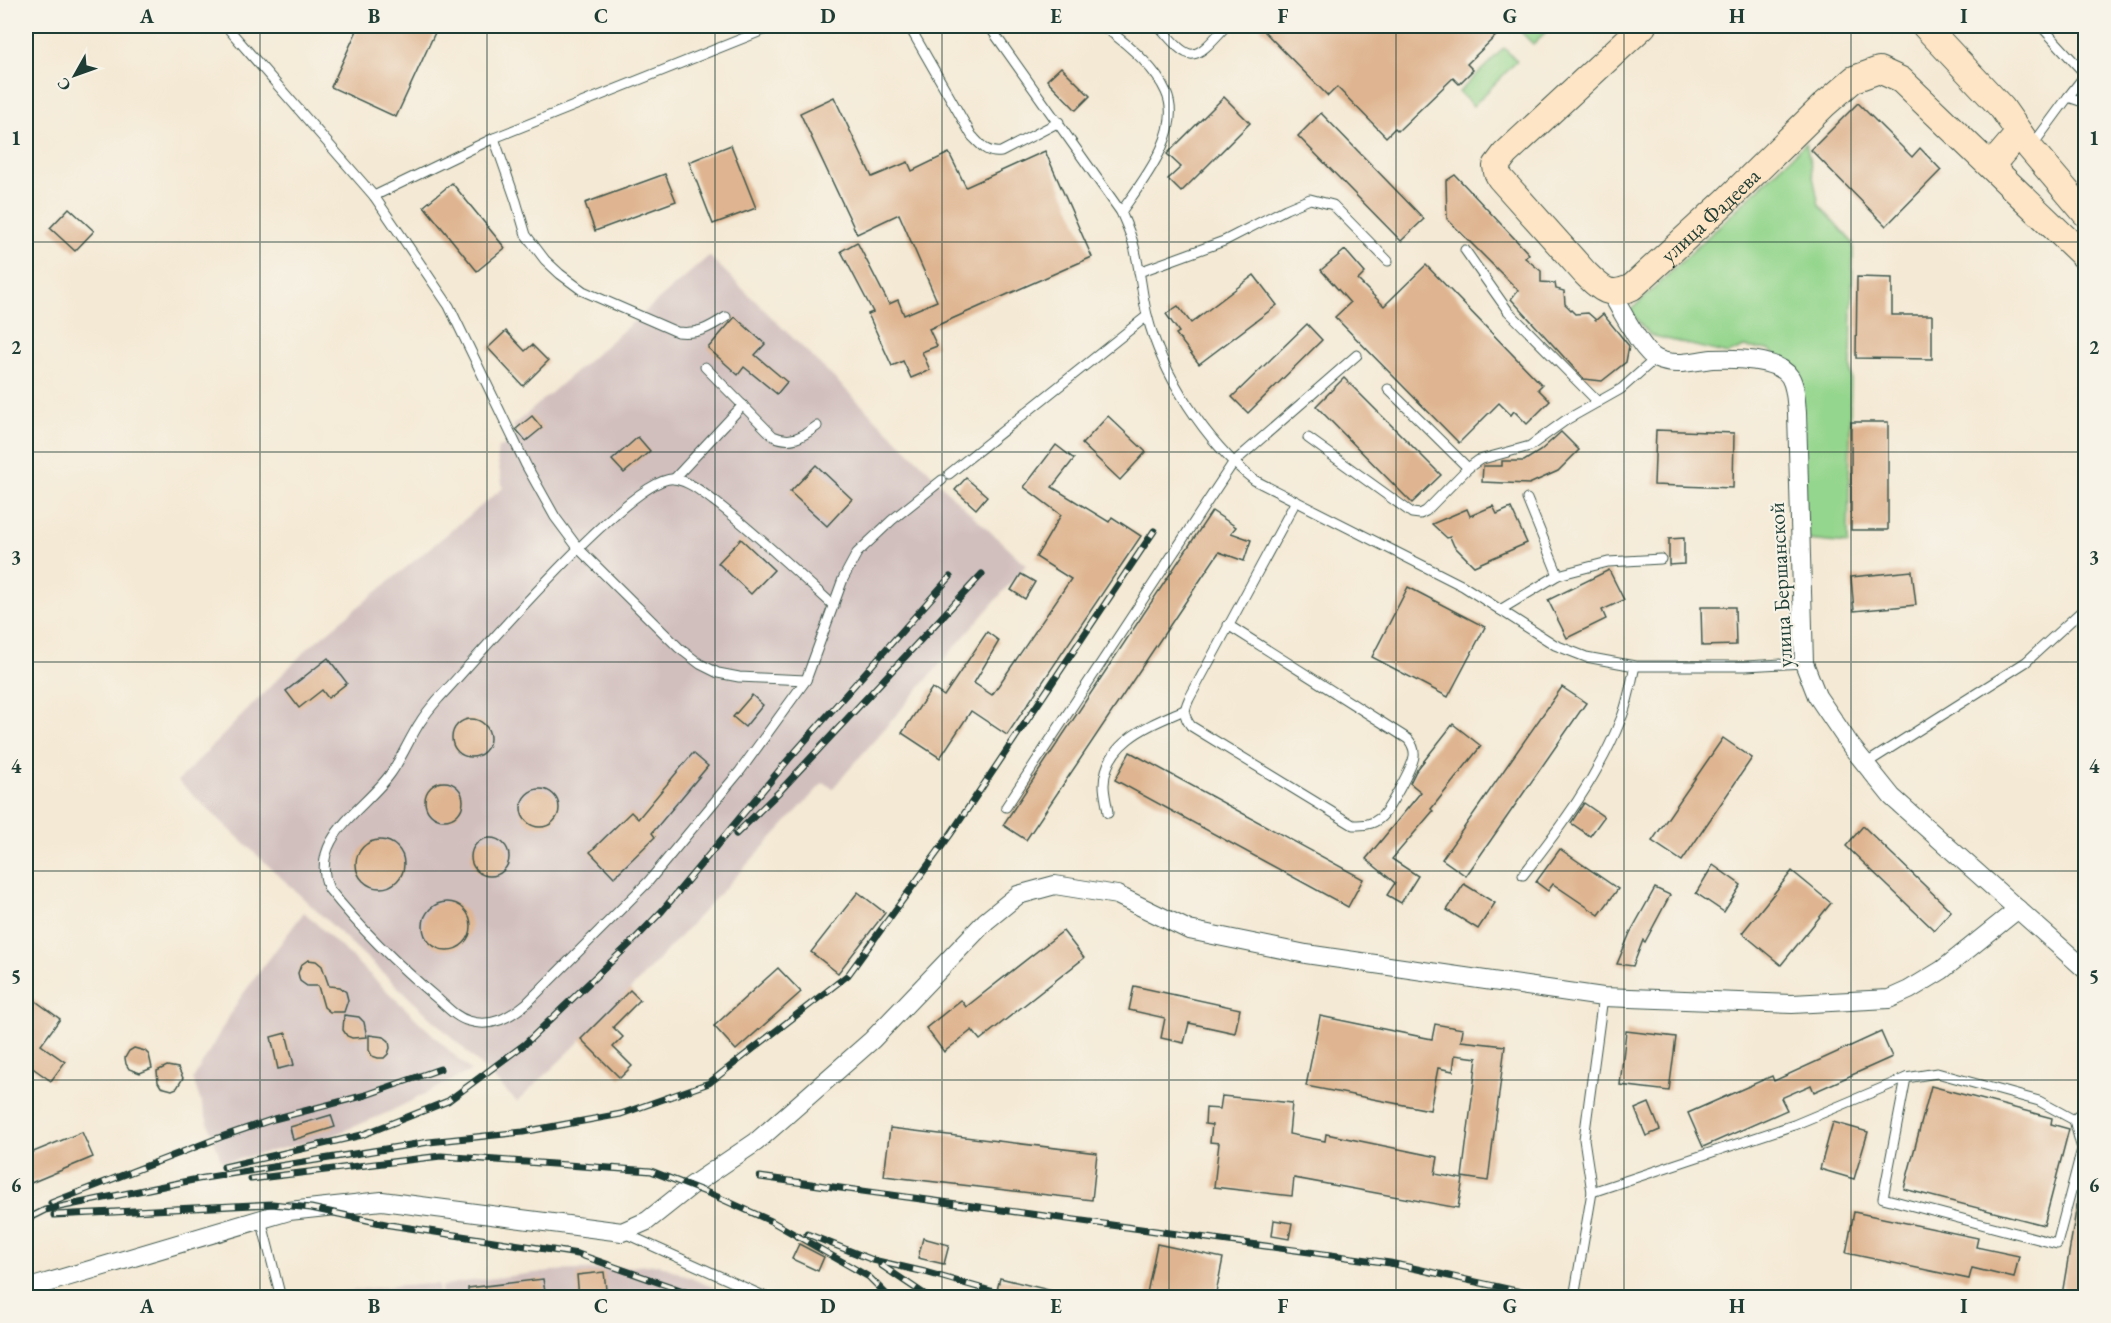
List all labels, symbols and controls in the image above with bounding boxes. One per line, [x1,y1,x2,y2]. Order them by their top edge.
text: A [139,3,155,29]
text: B [368,3,380,29]
text: C [594,3,608,29]
text: D [820,3,836,29]
text: E [1050,3,1062,29]
text: F [1278,3,1289,29]
text: G [1503,3,1517,29]
text: H [1729,3,1745,29]
text: I [1960,3,1968,29]
north arrow [45,45,105,105]
text: С [52,73,76,95]
text: 1 [11,125,21,151]
text: 1 [2089,125,2099,151]
street label: улица Фадеева [1654,161,1767,269]
text: 2 [11,334,22,360]
text: 2 [2089,334,2100,360]
street label: улица Бершанской [1762,501,1799,668]
text: 3 [11,544,21,570]
text: 3 [2089,544,2099,570]
text: 4 [11,753,22,779]
text: 4 [2089,753,2100,779]
text: 5 [11,963,21,989]
text: 5 [2089,963,2099,989]
text: 6 [11,1172,22,1198]
text: 6 [2089,1172,2100,1198]
text: A [139,1293,155,1319]
text: B [368,1293,380,1319]
text: C [594,1293,608,1319]
text: D [820,1293,836,1319]
text: E [1050,1293,1062,1319]
text: F [1278,1293,1289,1319]
text: G [1503,1293,1517,1319]
text: H [1729,1293,1745,1319]
text: I [1960,1293,1968,1319]

